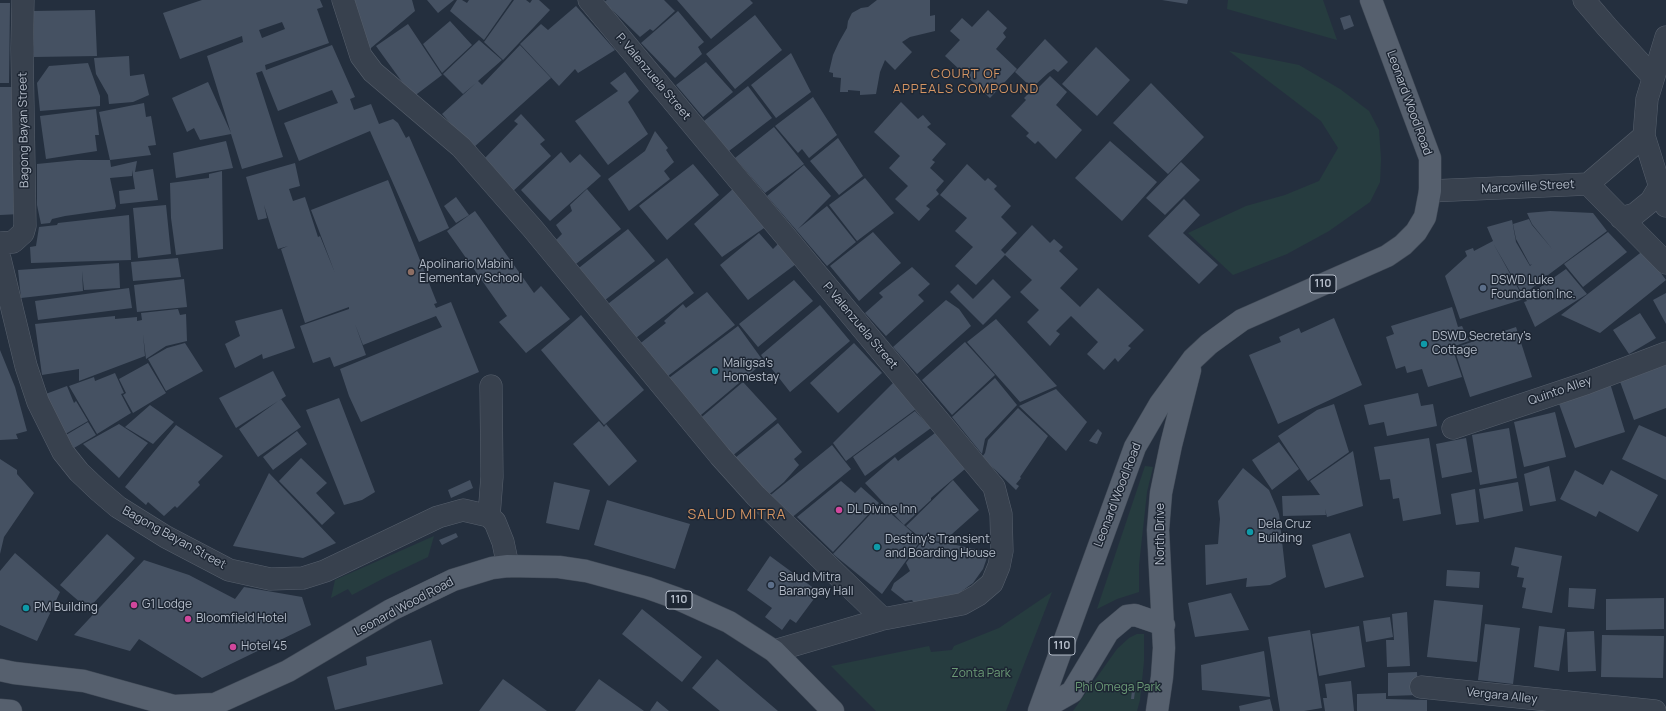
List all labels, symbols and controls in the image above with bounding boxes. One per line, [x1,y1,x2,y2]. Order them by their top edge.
street label: P. Valenzuela Street [613,31,693,123]
street label: Leonard Wood Road [1383,49,1435,157]
district label: COURT OF APPEALS COMPOUND [893,66,1039,97]
street label: Bagong Bayan Street [16,72,32,188]
street label: Marcoville Street [1481,177,1575,197]
place label: Apolinario Mabini Elementary School [419,258,522,286]
marker: Apolinario Mabini Elementary School [406,267,416,277]
place label: DSWD Luke Foundation Inc. [1491,274,1576,302]
road number: 110 [1310,275,1336,293]
street label: P. Valenzuela Street [820,280,900,372]
marker: DSWD Luke Foundation Inc. [1478,283,1488,293]
place label: DSWD Secretary's Cottage [1432,330,1531,358]
marker: DSWD Secretary's Cottage [1419,339,1429,349]
place label: Maligsa's Homestay [723,357,779,385]
marker: Maligsa's Homestay [710,366,720,376]
street label: Quinto Alley [1526,373,1594,409]
street label: Leonard Wood Road [1091,441,1145,549]
place label: DL Divine Inn [847,503,917,517]
street label: North Drive [1154,503,1168,565]
street label: Bagong Bayan Street [120,504,228,572]
marker: DL Divine Inn [834,505,844,515]
district label: SALUD MITRA [688,507,786,523]
place label: Dela Cruz Building [1258,518,1311,546]
marker: Dela Cruz Building [1245,527,1255,537]
place label: Destiny's Transient and Boarding House [885,533,996,561]
marker: Destiny's Transient and Boarding House [872,542,882,552]
place label: Salud Mitra Barangay Hall [779,571,854,599]
street label: Leonard Wood Road [352,575,456,639]
marker: Salud Mitra Barangay Hall [766,580,776,590]
road number: 110 [666,591,692,609]
place label: G1 Lodge [142,598,192,612]
marker: G1 Lodge [129,600,139,610]
place label: PM Building [34,601,98,615]
marker: PM Building [21,603,31,613]
place label: Bloomfield Hotel [196,612,287,626]
marker: Bloomfield Hotel [183,614,193,624]
road number: 110 [1049,637,1075,655]
place label: Hotel 45 [241,640,287,654]
marker: Hotel 45 [228,642,238,652]
park label: Zonta Park [951,667,1011,681]
park label: Phi Omega Park [1075,681,1161,695]
street label: Vergara Alley [1466,685,1538,707]

